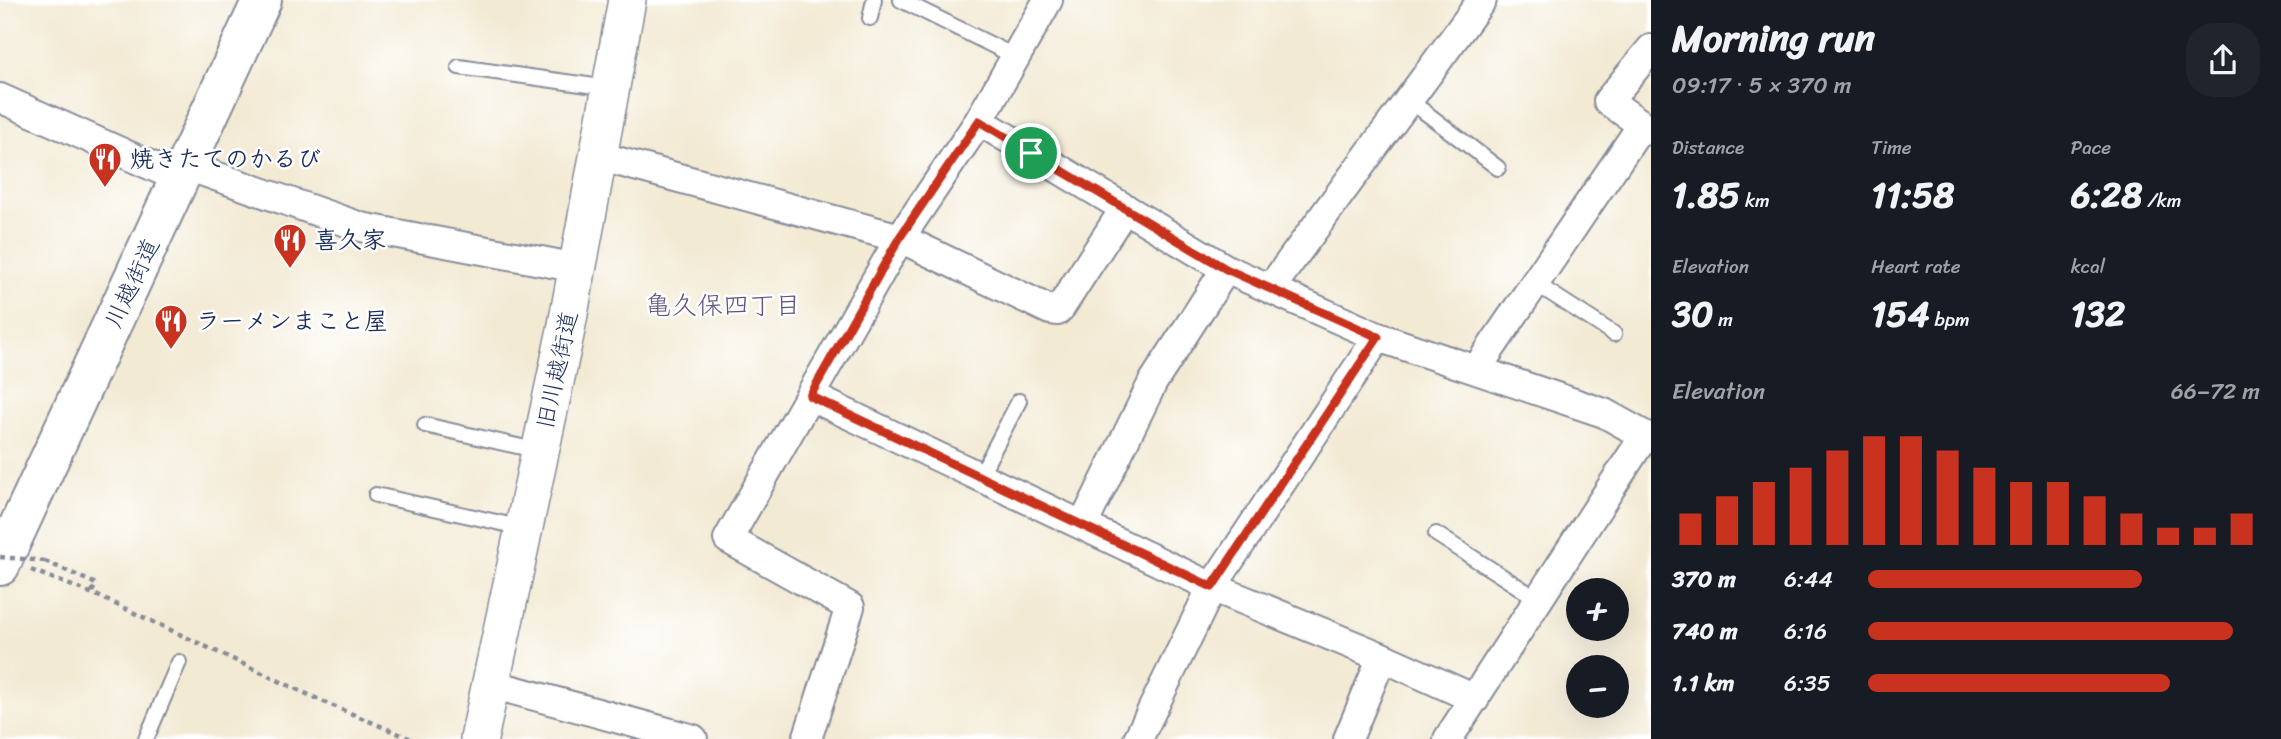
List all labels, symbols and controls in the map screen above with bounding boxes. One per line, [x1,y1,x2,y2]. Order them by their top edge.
text: Morning run [1672,5,1875,72]
button: share [2186,23,2260,97]
text: 09:17 · 5 × 370 m [1672,65,1851,106]
pin [1001,123,1061,183]
text: Distance [1672,131,1744,164]
text: Time [1871,131,1912,164]
text: Pace [2071,131,2111,164]
icon: arrive [1012,134,1050,172]
place label: 焼きたてのかるび [130,138,321,180]
restaurant icon: 焼きたてのかるび [86,140,124,189]
text: 1.85 [1672,164,1740,226]
text: 11:58 [1871,164,1954,226]
text: 6:28 [2071,164,2142,226]
text: km [1740,184,1770,217]
text: /km [2142,184,2181,217]
place label: 喜久家 [314,219,386,261]
restaurant icon: 喜久家 [271,221,309,270]
street label: 川越街道 [93,231,171,335]
text: Elevation [1672,250,1749,283]
text: Heart rate [1871,250,1961,283]
text: kcal [2071,250,2105,283]
district label: 亀久保四丁目 [645,282,801,328]
text: 30 [1672,283,1713,345]
text: 154 [1871,283,1930,345]
text: 132 [2071,283,2125,345]
place label: ラーメンまこと屋 [196,300,388,342]
restaurant icon: ラーメンまこと屋 [152,302,190,351]
text: m [1713,303,1733,336]
text: bpm [1930,303,1970,336]
street label: 旧川越街道 [524,307,590,433]
text: Elevation [1672,371,1765,412]
text: 66–72 m [2171,371,2260,412]
text: 370 m [1672,559,1736,600]
text: 6:44 [1784,559,1833,600]
map controls [1566,578,1629,718]
button: + [1566,578,1629,641]
text: 740 m [1672,611,1738,652]
text: 6:16 [1784,611,1827,652]
button: − [1566,655,1629,718]
text: 1.1 km [1672,663,1735,704]
text: 6:35 [1784,663,1831,704]

